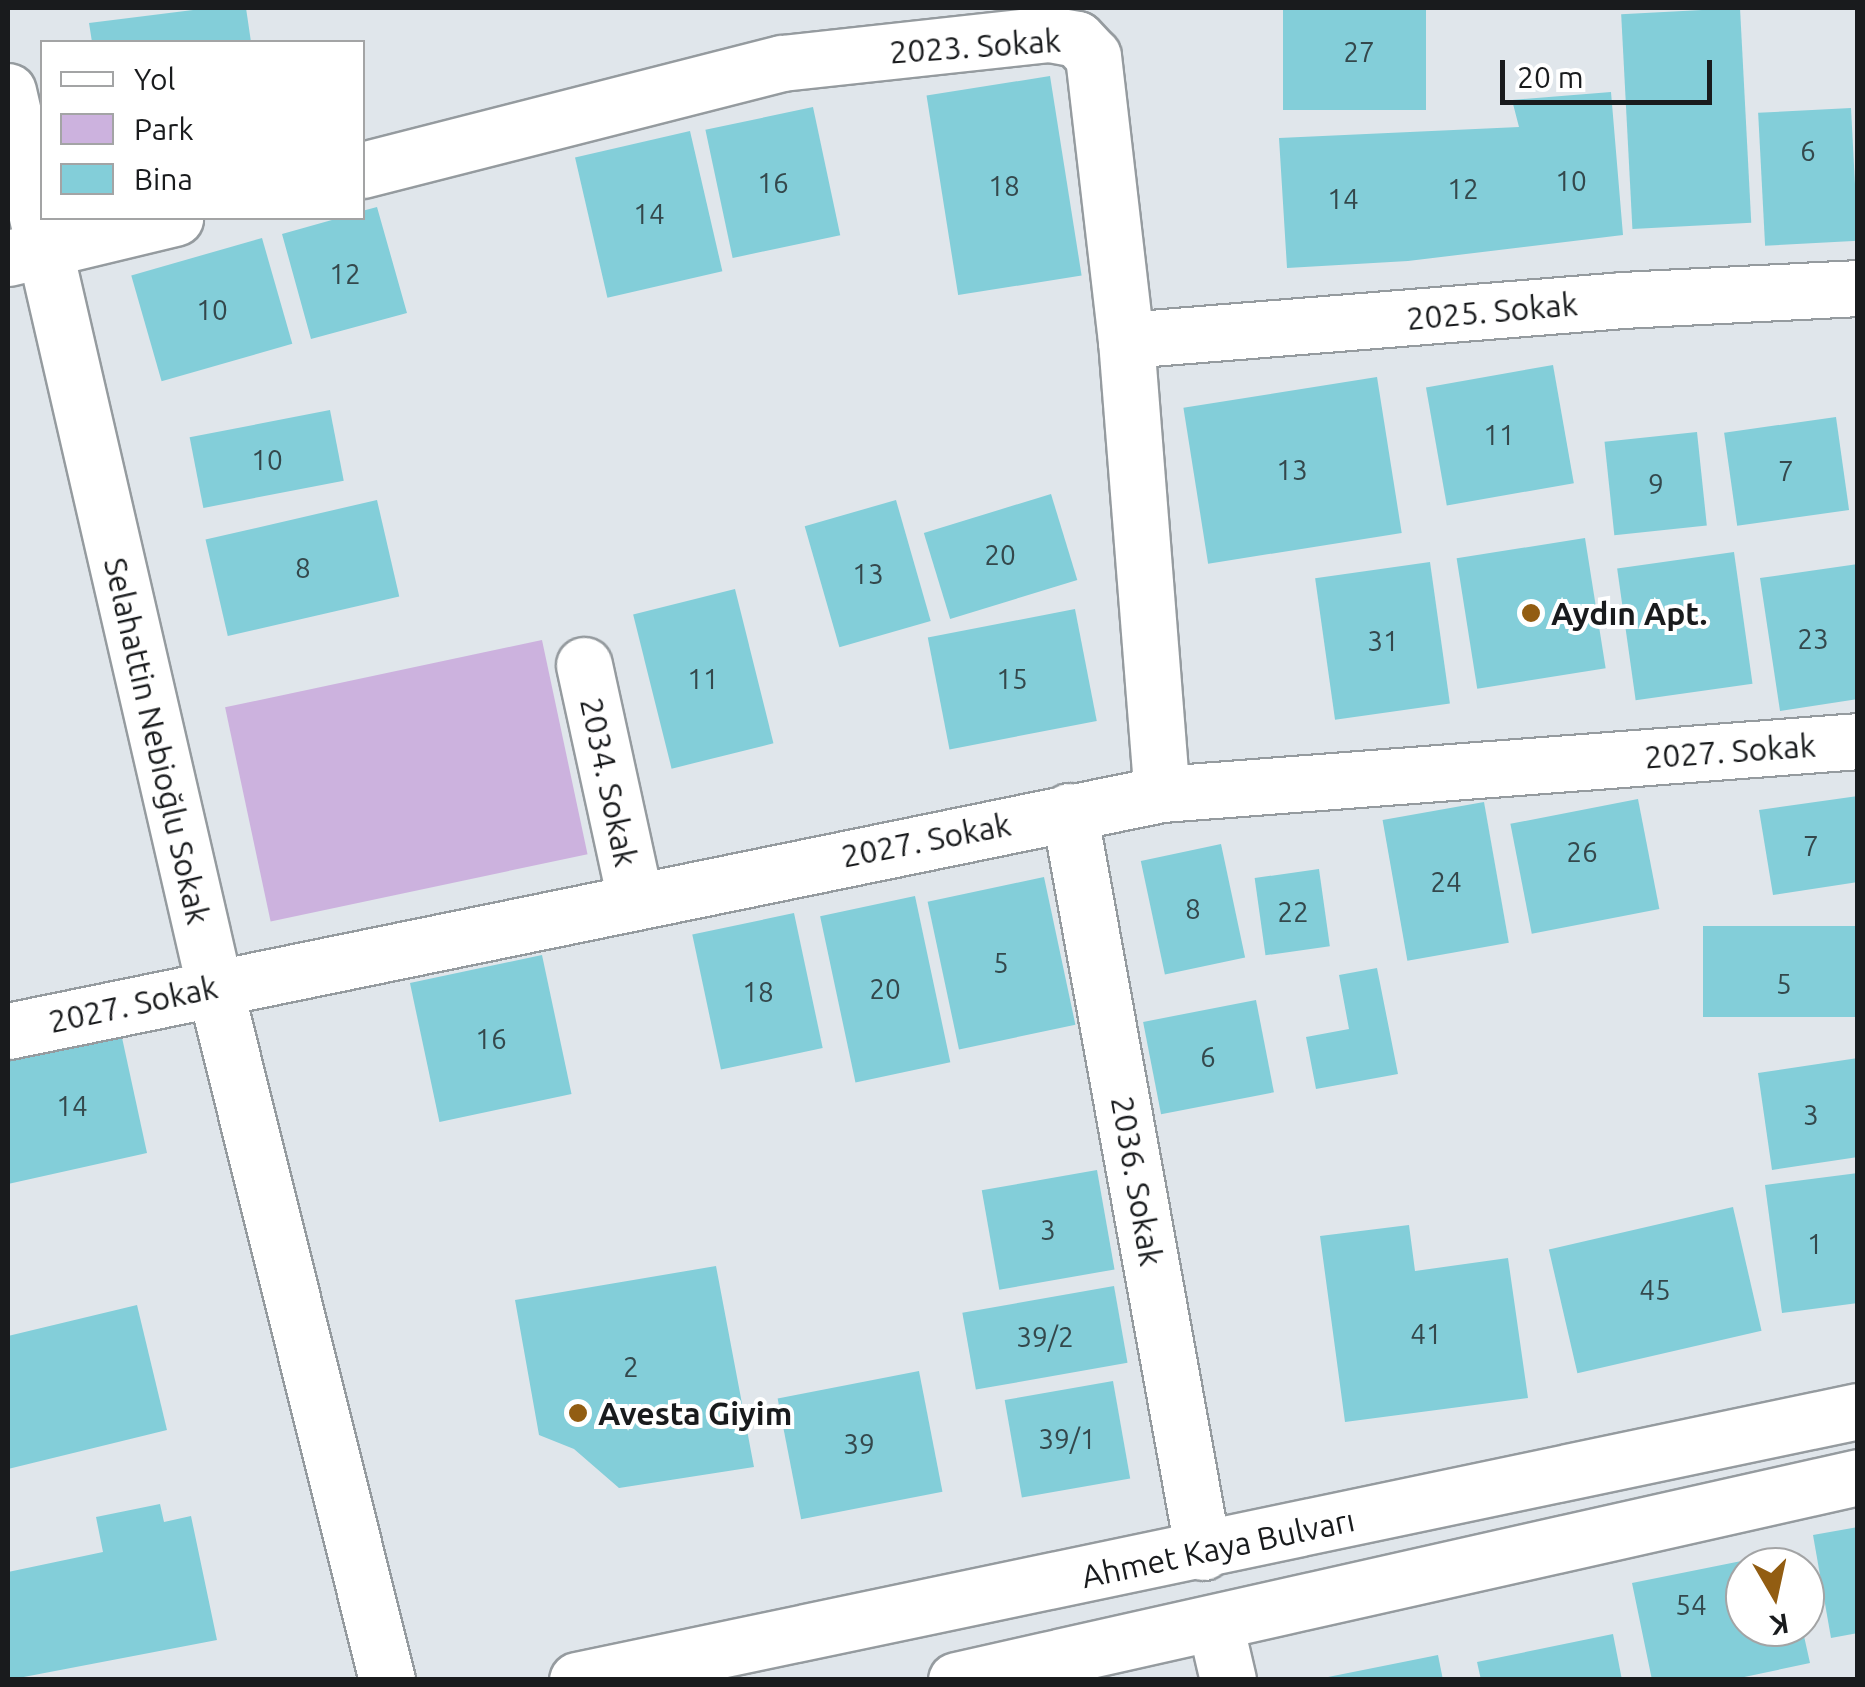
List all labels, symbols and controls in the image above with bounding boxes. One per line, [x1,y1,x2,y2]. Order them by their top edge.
street label: 2023. Sokak [888,21,1062,71]
house number: 27 [1343,35,1375,69]
legend [40,40,365,220]
scale bar [1505,40,1718,102]
text: 20 m [1517,60,1584,94]
text: Yol [134,62,175,96]
text: Park [134,112,194,146]
house number: 6 [1800,134,1816,168]
text: Bina [134,162,193,196]
house number: 10 [1555,164,1587,198]
house number: 16 [757,166,789,200]
house number: 18 [988,169,1020,203]
house number: 12 [1447,172,1479,206]
house number: 14 [1327,182,1359,216]
house number: 14 [633,197,665,231]
house number: 12 [329,257,361,291]
street label: 2025. Sokak [1405,284,1579,338]
house number: 10 [196,293,228,327]
house number: 11 [1483,418,1515,452]
house number: 10 [251,443,283,477]
house number: 13 [1276,453,1308,487]
house number: 7 [1778,454,1794,488]
house number: 9 [1648,467,1664,501]
house number: 20 [984,538,1016,572]
house number: 8 [295,551,311,585]
street label: Selahattin Nebioğlu Sokak [96,554,218,928]
house number: 13 [852,557,884,591]
place label: Aydın Apt. [1551,594,1707,632]
marker: Aydın Apt. [1520,602,1542,624]
house number: 23 [1797,622,1829,656]
house number: 31 [1367,624,1399,658]
house number: 11 [687,662,719,696]
house number: 15 [996,662,1028,696]
street label: 2034. Sokak [572,694,646,870]
street label: 2027. Sokak [1643,726,1817,776]
street label: 2027. Sokak [838,805,1014,875]
house number: 7 [1803,829,1819,863]
house number: 26 [1566,835,1598,869]
house number: 24 [1430,865,1462,899]
house number: 8 [1185,892,1201,926]
house number: 22 [1277,895,1309,929]
house number: 5 [993,946,1009,980]
street label: 2027. Sokak [45,967,221,1041]
house number: 5 [1776,967,1792,1001]
house number: 20 [869,972,901,1006]
house number: 18 [742,975,774,1009]
house number: 16 [475,1022,507,1056]
house number: 6 [1200,1040,1216,1074]
house number: 14 [56,1089,88,1123]
street label: 2036. Sokak [1103,1093,1171,1269]
house number: 3 [1803,1098,1819,1132]
house number: 3 [1040,1213,1056,1247]
house number: 1 [1807,1227,1823,1261]
house number: 45 [1639,1273,1671,1307]
house number: 41 [1410,1317,1442,1351]
house number: 39/2 [1016,1320,1074,1354]
house number: 2 [623,1350,639,1384]
place label: Avesta Giyim [598,1394,792,1432]
marker: Avesta Giyim [567,1402,589,1424]
house number: 39/1 [1038,1422,1096,1456]
house number: 39 [843,1427,875,1461]
street label: Ahmet Kaya Bulvarı [1078,1500,1358,1596]
north arrow [1725,1547,1825,1647]
house number: 54 [1675,1588,1707,1622]
text: K [1768,1608,1791,1642]

